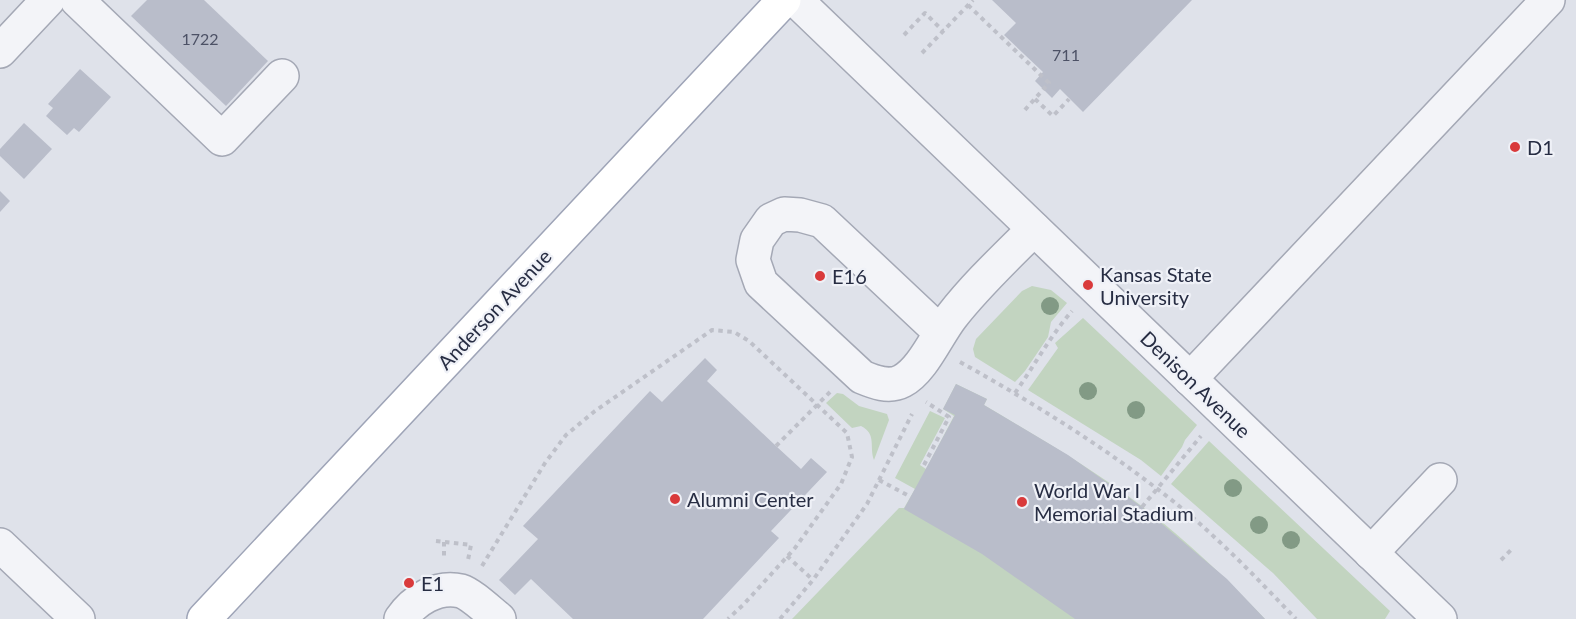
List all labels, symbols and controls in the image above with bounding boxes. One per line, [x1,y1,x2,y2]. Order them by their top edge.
house number: 1722 [181,29,219,48]
house number: 711 [1052,45,1080,64]
place label: D1 [1527,135,1554,159]
marker: D1 [1508,140,1522,154]
street label: Anderson Avenue [432,244,556,374]
place label: Kansas State University [1100,262,1212,309]
place label: E16 [832,264,867,288]
marker: E16 [813,269,827,283]
marker: Kansas State University [1081,278,1095,292]
street label: Denison Avenue [1136,326,1256,442]
place label: World War I Memorial Stadium [1034,478,1194,525]
place label: Alumni Center [687,487,814,511]
marker: Alumni Center [668,492,682,506]
marker: World War I Memorial Stadium [1015,495,1029,509]
place label: E1 [421,571,444,595]
marker: E1 [402,576,416,590]

